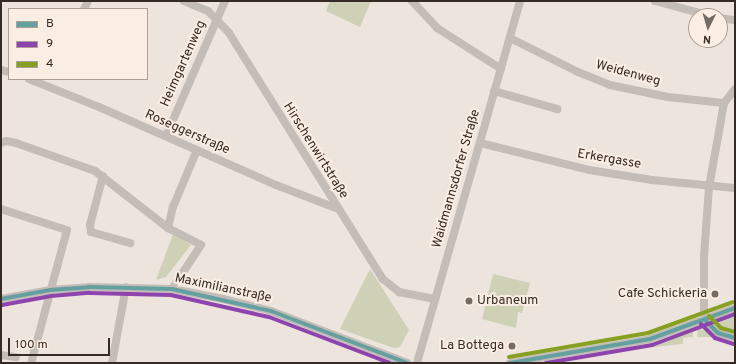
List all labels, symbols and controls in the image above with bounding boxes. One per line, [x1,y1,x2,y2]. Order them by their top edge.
legend [8,8,148,80]
north arrow [688,8,728,48]
text: B [46,16,54,32]
street label: Heimgartenweg [158,18,210,110]
text: N [702,32,712,46]
text: 9 [46,36,53,52]
text: 4 [46,56,53,72]
street label: Weidenweg [594,58,662,90]
street label: Hirschenwirtstraße [279,100,351,202]
street label: Roseggerstraße [142,107,232,159]
street label: Waidmannsdorfer Straße [430,108,484,250]
street label: Erkergasse [576,147,642,173]
street label: Maximilianstraße [173,271,273,307]
place label: Cafe Schickeria [618,286,707,302]
marker: Cafe Schickeria [710,289,720,299]
place label: Urbaneum [477,293,538,309]
marker: Urbaneum [464,296,474,306]
scale bar [10,330,112,356]
text: 100 m [15,337,48,353]
place label: La Bottega [440,338,504,354]
marker: La Bottega [507,341,517,351]

